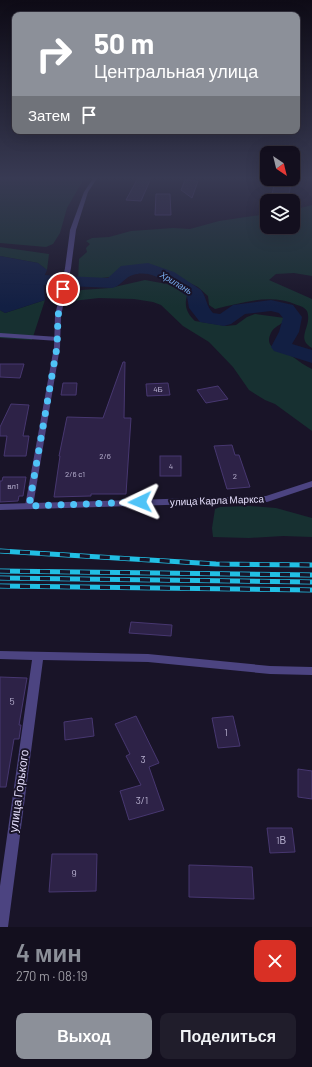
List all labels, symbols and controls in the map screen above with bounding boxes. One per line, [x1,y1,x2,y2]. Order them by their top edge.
text: 50 m [94,26,154,60]
icon: right [28,28,80,80]
text: Центральная улица [94,60,258,82]
icon: arrive [78,104,100,126]
text: Затем [28,106,70,124]
north arrow [260,146,300,186]
map controls [260,146,300,234]
button: layers [260,194,300,234]
water label: Хрипань [157,268,195,297]
pin [46,272,80,306]
icon: arrive [52,278,74,300]
house number: 4Б [153,384,163,394]
house number: 2/6 [99,451,111,461]
house number: 4 [169,461,173,471]
house number: 2/6 с1 [65,469,85,479]
house number: 2 [233,471,237,481]
house number: вл1 [7,481,19,491]
position arrow [119,481,161,523]
street label: улица Карла Маркса [170,492,265,508]
house number: 5 [9,695,15,707]
house number: 1 [224,726,228,738]
street label: улица Горького [5,748,32,833]
house number: 3 [140,753,146,765]
house number: 3/1 [136,794,148,806]
house number: 1В [276,834,286,846]
house number: 9 [71,867,77,879]
text: 4 мин [16,938,82,967]
button: close [254,940,296,982]
text: 270 m · 08:19 [16,968,88,984]
button: Выход [16,1013,152,1059]
button: Поделиться [160,1013,296,1059]

